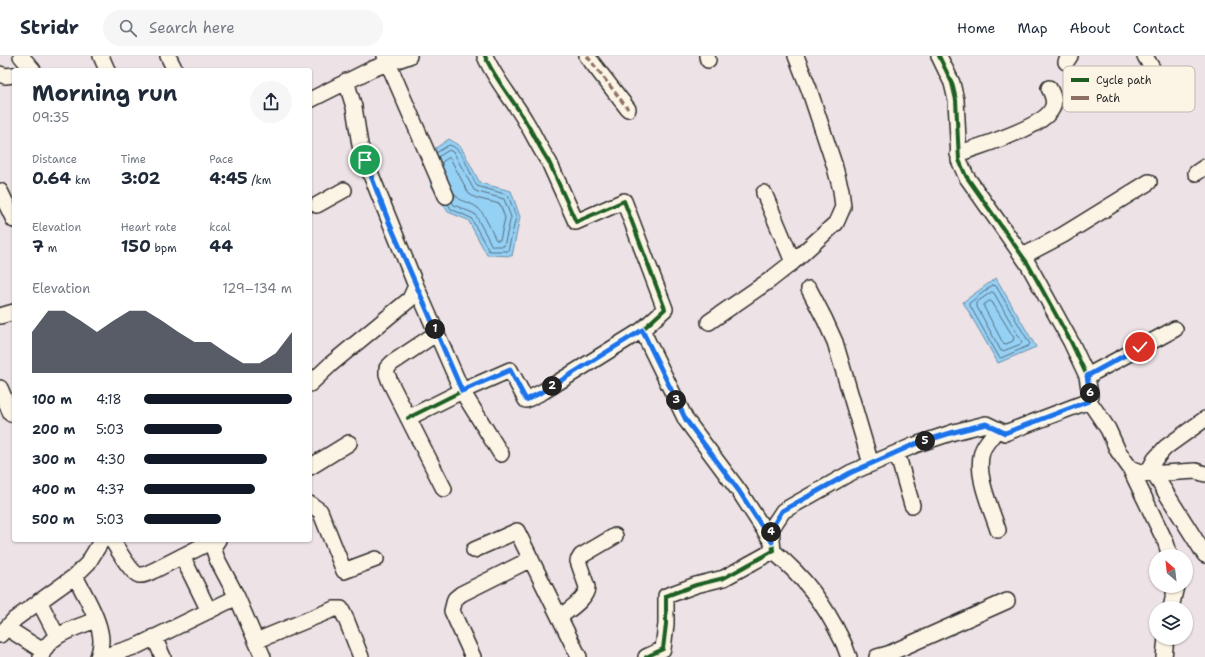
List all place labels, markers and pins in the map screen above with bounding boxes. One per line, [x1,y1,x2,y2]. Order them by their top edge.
pin [348,143,382,177]
pin: 1 [425,319,445,339]
pin [1123,330,1157,364]
pin: 2 [542,376,562,396]
pin: 6 [1080,383,1100,403]
pin: 3 [666,390,686,410]
pin: 5 [915,431,935,451]
pin: 4 [761,522,781,542]

